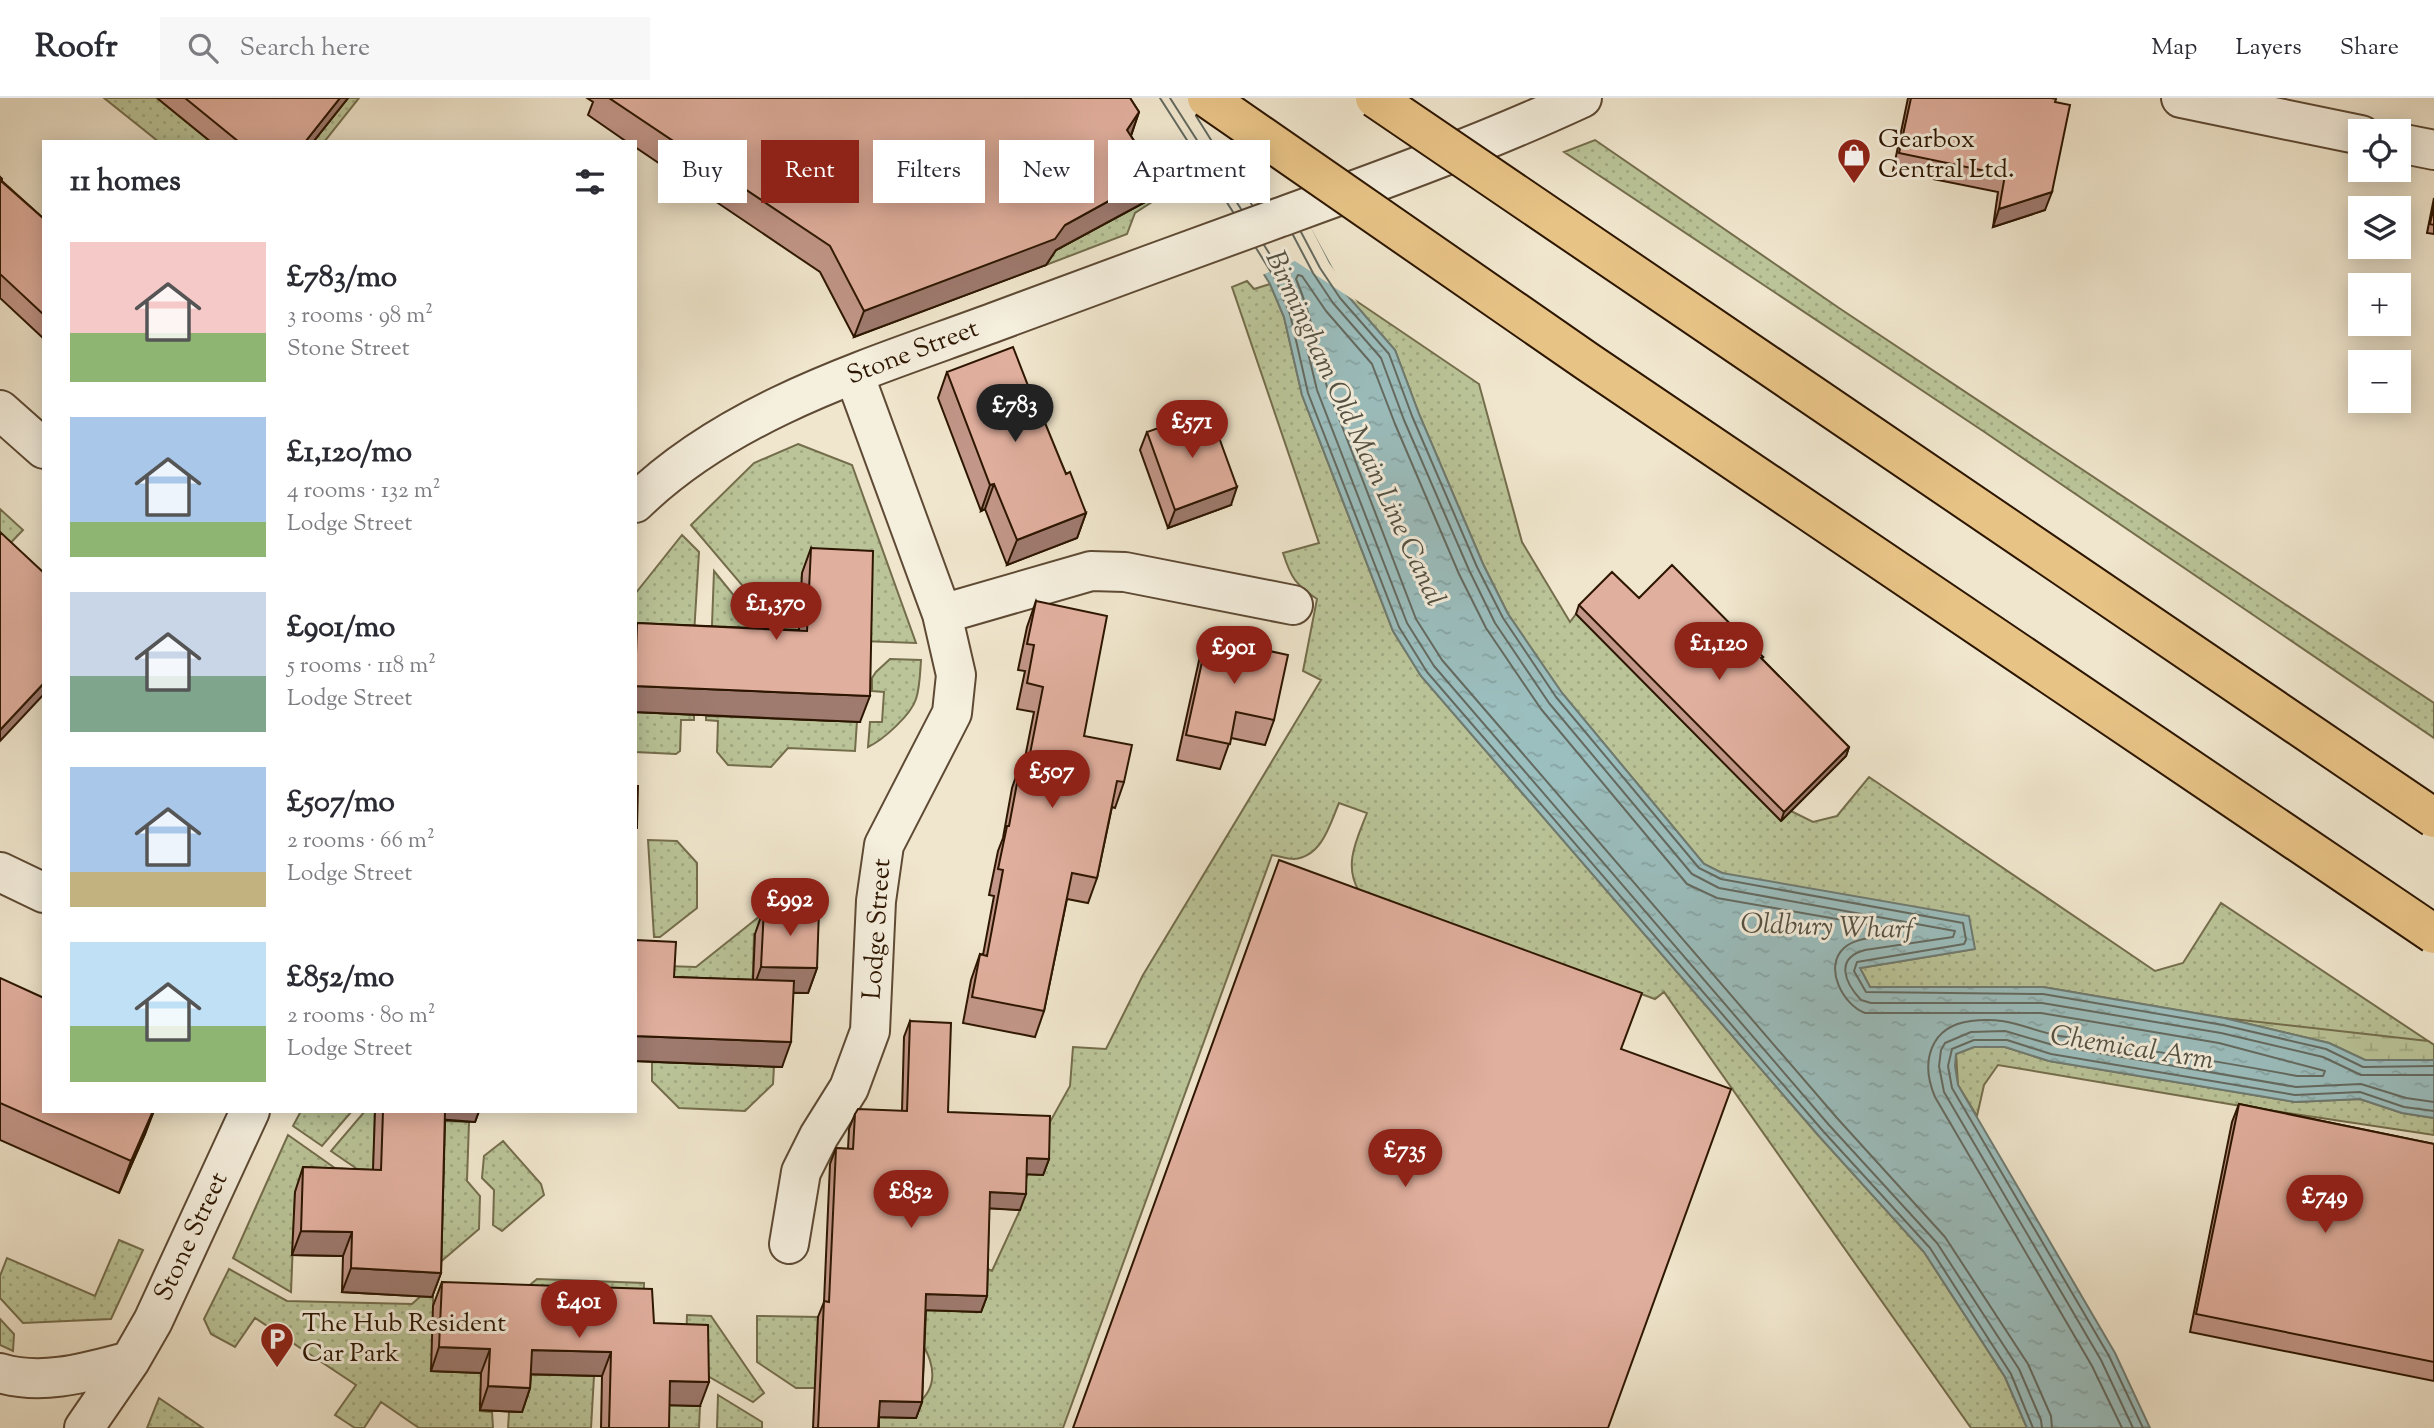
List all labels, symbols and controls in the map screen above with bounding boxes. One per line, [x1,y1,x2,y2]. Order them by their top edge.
search box [160,17,650,80]
text: Roofr [35,24,118,72]
icon: search [184,29,222,67]
text: Search here [240,30,370,67]
text: Map [2151,31,2197,65]
text: Layers [2235,31,2302,65]
text: Share [2340,31,2399,65]
map controls [2348,119,2411,413]
button: locate [2348,119,2411,182]
place label: Gearbox Central Ltd. [1878,122,2015,189]
shop icon: Gearbox Central Ltd. [1835,136,1873,185]
chip: Buy [658,140,747,203]
chip: Rent [761,140,859,203]
chip: Filters [873,140,985,203]
chip: New [999,140,1094,203]
chip: Apartment [1108,140,1270,203]
text: 11 homes [70,161,181,204]
icon: filters [571,163,609,201]
button: layers [2348,196,2411,259]
water label: Birmingham Old Main Line Canal [1254,245,1454,613]
text: £783/mo [287,257,397,300]
icon: home [126,270,210,354]
button: + [2348,273,2411,336]
text: 3 rooms · 98 m² [287,300,433,333]
street label: Stone Street [842,311,984,395]
text: Stone Street [287,333,410,366]
button: − [2348,350,2411,413]
pin: £783 [974,384,1056,444]
text: £783 [992,390,1038,423]
pin: £571 [1151,400,1233,460]
text: £571 [1172,406,1212,439]
text: £1,120/mo [287,432,412,475]
icon: home [126,445,210,529]
text: 4 rooms · 132 m² [287,475,440,508]
text: Lodge Street [287,508,412,541]
pin: £1,370 [719,582,833,642]
text: £1,370 [747,588,805,621]
text: £901/mo [287,607,395,650]
icon: home [126,620,210,704]
pin: £1,120 [1662,622,1776,682]
pin: £901 [1193,626,1275,686]
text: £1,120 [1690,628,1748,661]
text: £901 [1212,632,1256,665]
text: 5 rooms · 118 m² [287,650,436,683]
text: Lodge Street [287,683,412,716]
pin: £507 [1011,750,1093,810]
text: £507 [1030,756,1074,789]
text: £507/mo [287,782,395,825]
icon: home [126,795,210,879]
text: 2 rooms · 66 m² [287,825,435,858]
street label: Lodge Street [855,857,901,1001]
text: Lodge Street [287,858,412,891]
pin: £992 [749,878,831,938]
text: £992 [767,884,813,917]
water label: Oldbury Wharf [1740,905,1917,951]
text: £852/mo [287,957,394,1000]
icon: home [126,970,210,1054]
text: 2 rooms · 80 m² [287,1000,435,1033]
water label: Chemical Arm [2047,1016,2217,1082]
text: Lodge Street [287,1033,412,1066]
pin: £735 [1364,1130,1446,1189]
text: £735 [1384,1135,1426,1168]
street label: Stone Street [146,1166,238,1308]
pin: £852 [870,1170,952,1230]
text: £852 [890,1176,932,1209]
pin: £749 [2284,1176,2366,1235]
text: £749 [2302,1181,2348,1214]
pin: £401 [538,1280,620,1340]
text: £401 [557,1286,601,1319]
place label: The Hub Resident Car Park [302,1306,506,1373]
parking icon: The Hub Resident Car Park [258,1320,296,1369]

